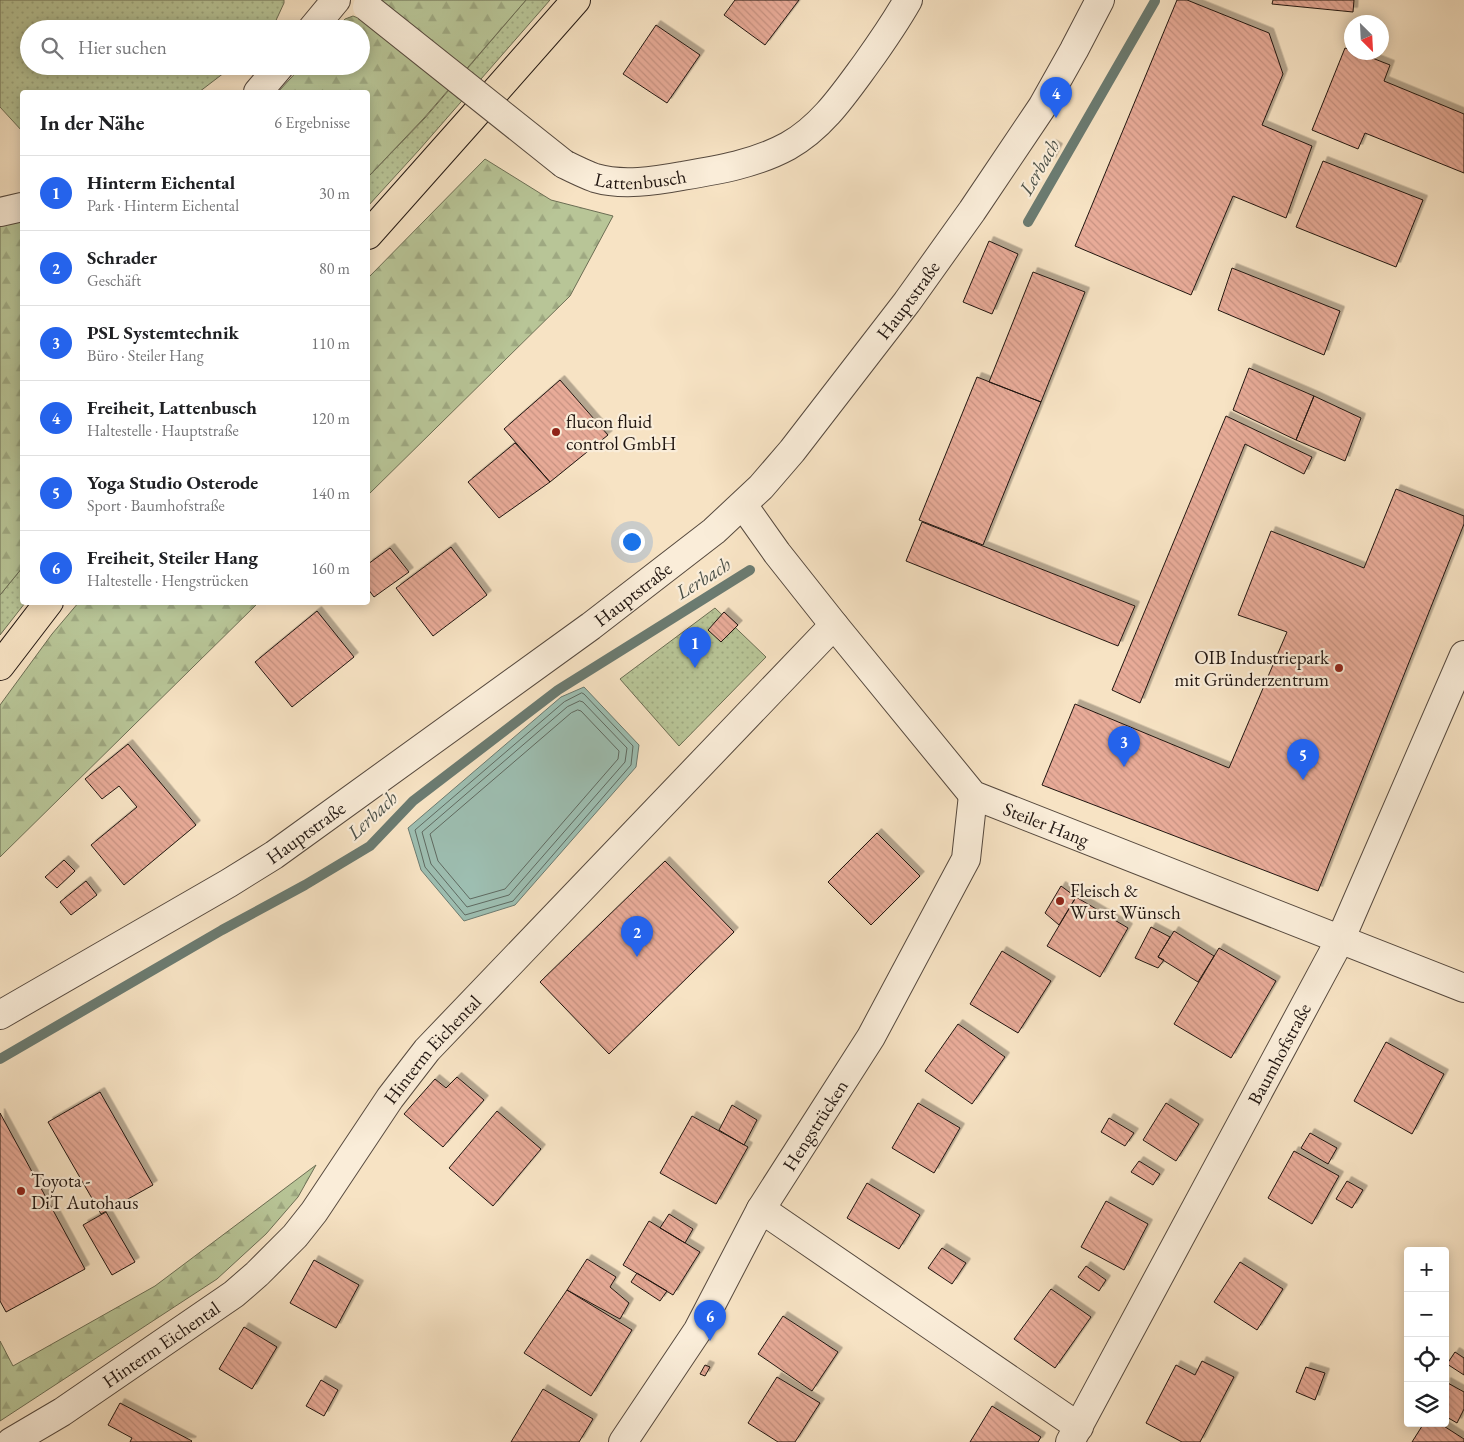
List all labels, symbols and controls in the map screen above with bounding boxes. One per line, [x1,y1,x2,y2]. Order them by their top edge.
north arrow [1344,15,1389,60]
search box [20,20,370,75]
icon: search [38,34,66,62]
text: Hier suchen [78,35,167,60]
pin: 4 [1040,77,1072,118]
text: In der Nähe [40,109,145,136]
text: 6 Ergebnisse [274,112,350,133]
water label: Lerbach [1012,134,1065,201]
street label: Lattenbusch [592,163,689,195]
text: Hinterm Eichental [87,170,235,195]
text: 1 [52,183,60,204]
text: 30 m [319,183,350,204]
text: Park · Hinterm Eichental [87,195,239,216]
text: Schrader [87,245,157,270]
street label: Hauptstraße [871,256,946,345]
text: 2 [52,258,60,279]
text: 80 m [319,258,350,279]
text: Geschäft [87,270,141,291]
text: PSL Systemtechnik [87,320,239,345]
text: 3 [52,333,60,354]
text: 110 m [311,333,350,354]
text: Büro · Steiler Hang [87,345,204,366]
text: Freiheit, Lattenbusch [87,395,257,420]
text: 4 [52,408,60,429]
text: 120 m [311,408,350,429]
place label: flucon fluid control GmbH [566,409,676,456]
text: Haltestelle · Hauptstraße [87,420,239,441]
marker: flucon fluid control GmbH [550,426,562,438]
text: Yoga Studio Osterode [87,470,258,495]
text: 5 [52,483,60,504]
text: 140 m [311,483,350,504]
text: Sport · Baumhofstraße [87,495,225,516]
your location [619,529,645,555]
text: Freiheit, Steiler Hang [87,545,258,570]
water label: Lerbach [670,551,736,606]
street label: Hauptstraße [589,556,677,632]
text: 6 [52,558,60,579]
text: 160 m [311,558,350,579]
text: Haltestelle · Hengstrücken [87,570,249,591]
pin: 1 [679,627,711,668]
place label: OIB Industriepark mit Gründerzentrum [1174,645,1330,692]
marker: OIB Industriepark mit Gründerzentrum [1333,662,1345,674]
pin: 3 [1108,726,1140,767]
pin: 5 [1287,739,1319,780]
water label: Lerbach [340,785,403,846]
street label: Hauptstraße [261,796,350,870]
street label: Steiler Hang [999,796,1093,853]
place label: Fleisch & Wurst Wünsch [1070,878,1181,925]
marker: Fleisch & Wurst Wünsch [1054,895,1066,907]
pin: 2 [621,916,653,957]
street label: Hinterm Eichental [378,989,487,1109]
street label: Baumhofstraße [1242,999,1317,1109]
street label: Hengstrücken [777,1075,854,1176]
place label: Toyota - DiT Autohaus [31,1168,138,1215]
marker: Toyota - DiT Autohaus [15,1185,27,1197]
map controls [1404,1247,1449,1427]
button: + [1404,1247,1449,1292]
button: − [1404,1292,1449,1337]
street label: Hinterm Eichental [98,1295,225,1394]
pin: 6 [694,1300,726,1341]
button: locate [1404,1337,1449,1382]
button: layers [1404,1382,1449,1427]

